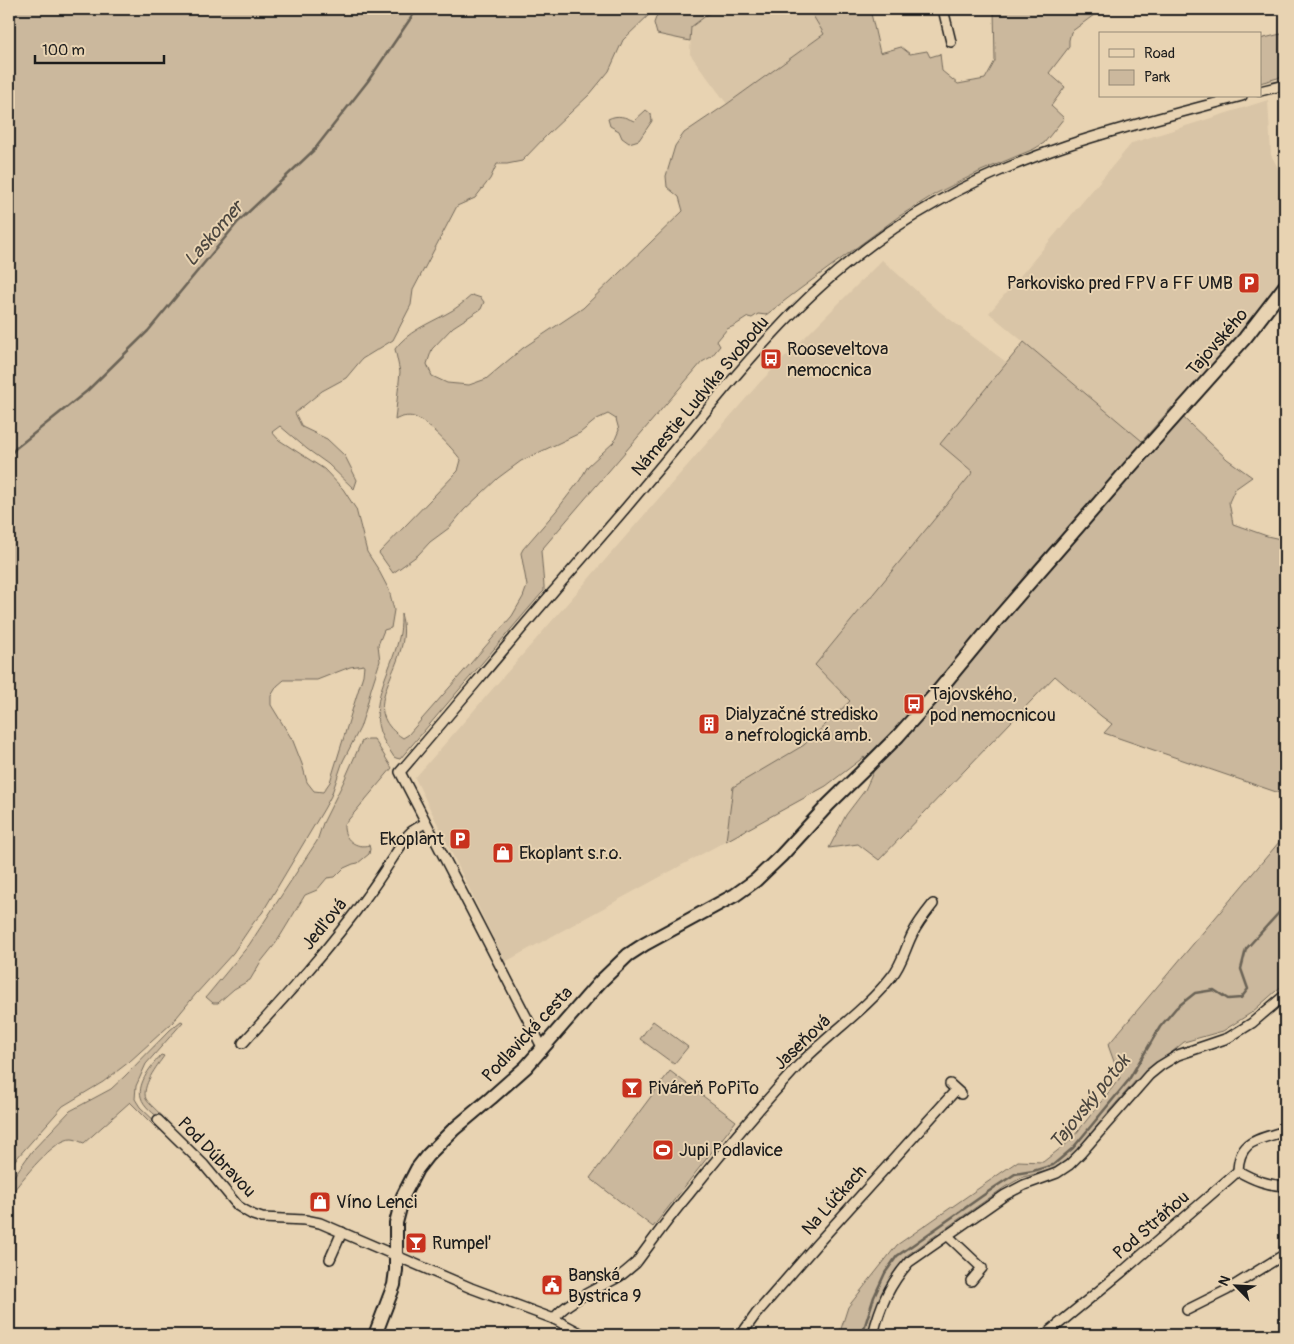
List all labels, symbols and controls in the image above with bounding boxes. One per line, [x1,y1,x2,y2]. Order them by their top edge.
scale bar [35,32,164,64]
legend [1099,32,1262,98]
text: 100 m [42,41,85,60]
text: Road [1144,44,1175,63]
text: Park [1144,68,1171,87]
water label: Laskomer [179,194,250,271]
parking icon: Parkovisko pred FPV a FF UMB [1237,271,1261,295]
place label: Parkovisko pred FPV a FF UMB [1007,272,1233,295]
street label: Tajovského [1182,303,1253,381]
street label: Námestie Ludvíka Svobodu [627,311,774,481]
place label: Rooseveltova nemocnica [787,338,888,382]
bus stop icon: Rooseveltova nemocnica [759,347,783,371]
place label: Tajovského, pod nemocnicou [930,683,1056,727]
bus stop icon: Tajovského, pod nemocnicou [902,692,926,716]
place label: Dialyzačné stredisko a nefrologická amb. [725,703,878,747]
building icon: Dialyzačné stredisko a nefrologická amb. [697,712,721,736]
parking icon: Ekoplant [448,827,472,851]
place label: Ekoplant [379,828,445,851]
shop icon: Ekoplant s.r.o. [491,841,515,865]
place label: Ekoplant s.r.o. [519,842,622,865]
street label: Jedľová [297,894,352,955]
street label: Podlavická cesta [477,981,578,1087]
street label: Jaseňová [769,1010,836,1075]
water label: Tajovský potok [1044,1048,1137,1154]
bar icon: Piváreň PoPiTo [620,1076,644,1100]
place label: Piváreň PoPiTo [648,1077,759,1100]
street label: Pod Dúbravou [172,1112,261,1203]
sports icon: Jupi Podlavice [651,1138,675,1162]
place label: Jupi Podlavice [679,1139,783,1162]
street label: Na Lúčkach [797,1160,872,1240]
street label: Pod Stráňou [1108,1186,1194,1265]
shop icon: Víno Lenci [308,1190,332,1214]
place label: Víno Lenci [336,1191,417,1214]
bar icon: Rumpeľ [404,1231,428,1255]
place label: Rumpeľ [432,1232,492,1255]
north arrow [1212,1262,1262,1312]
place label: Banská Bystrica 9 [568,1264,642,1308]
public building icon: Banská Bystrica 9 [540,1273,564,1297]
text: N [1215,1273,1234,1289]

